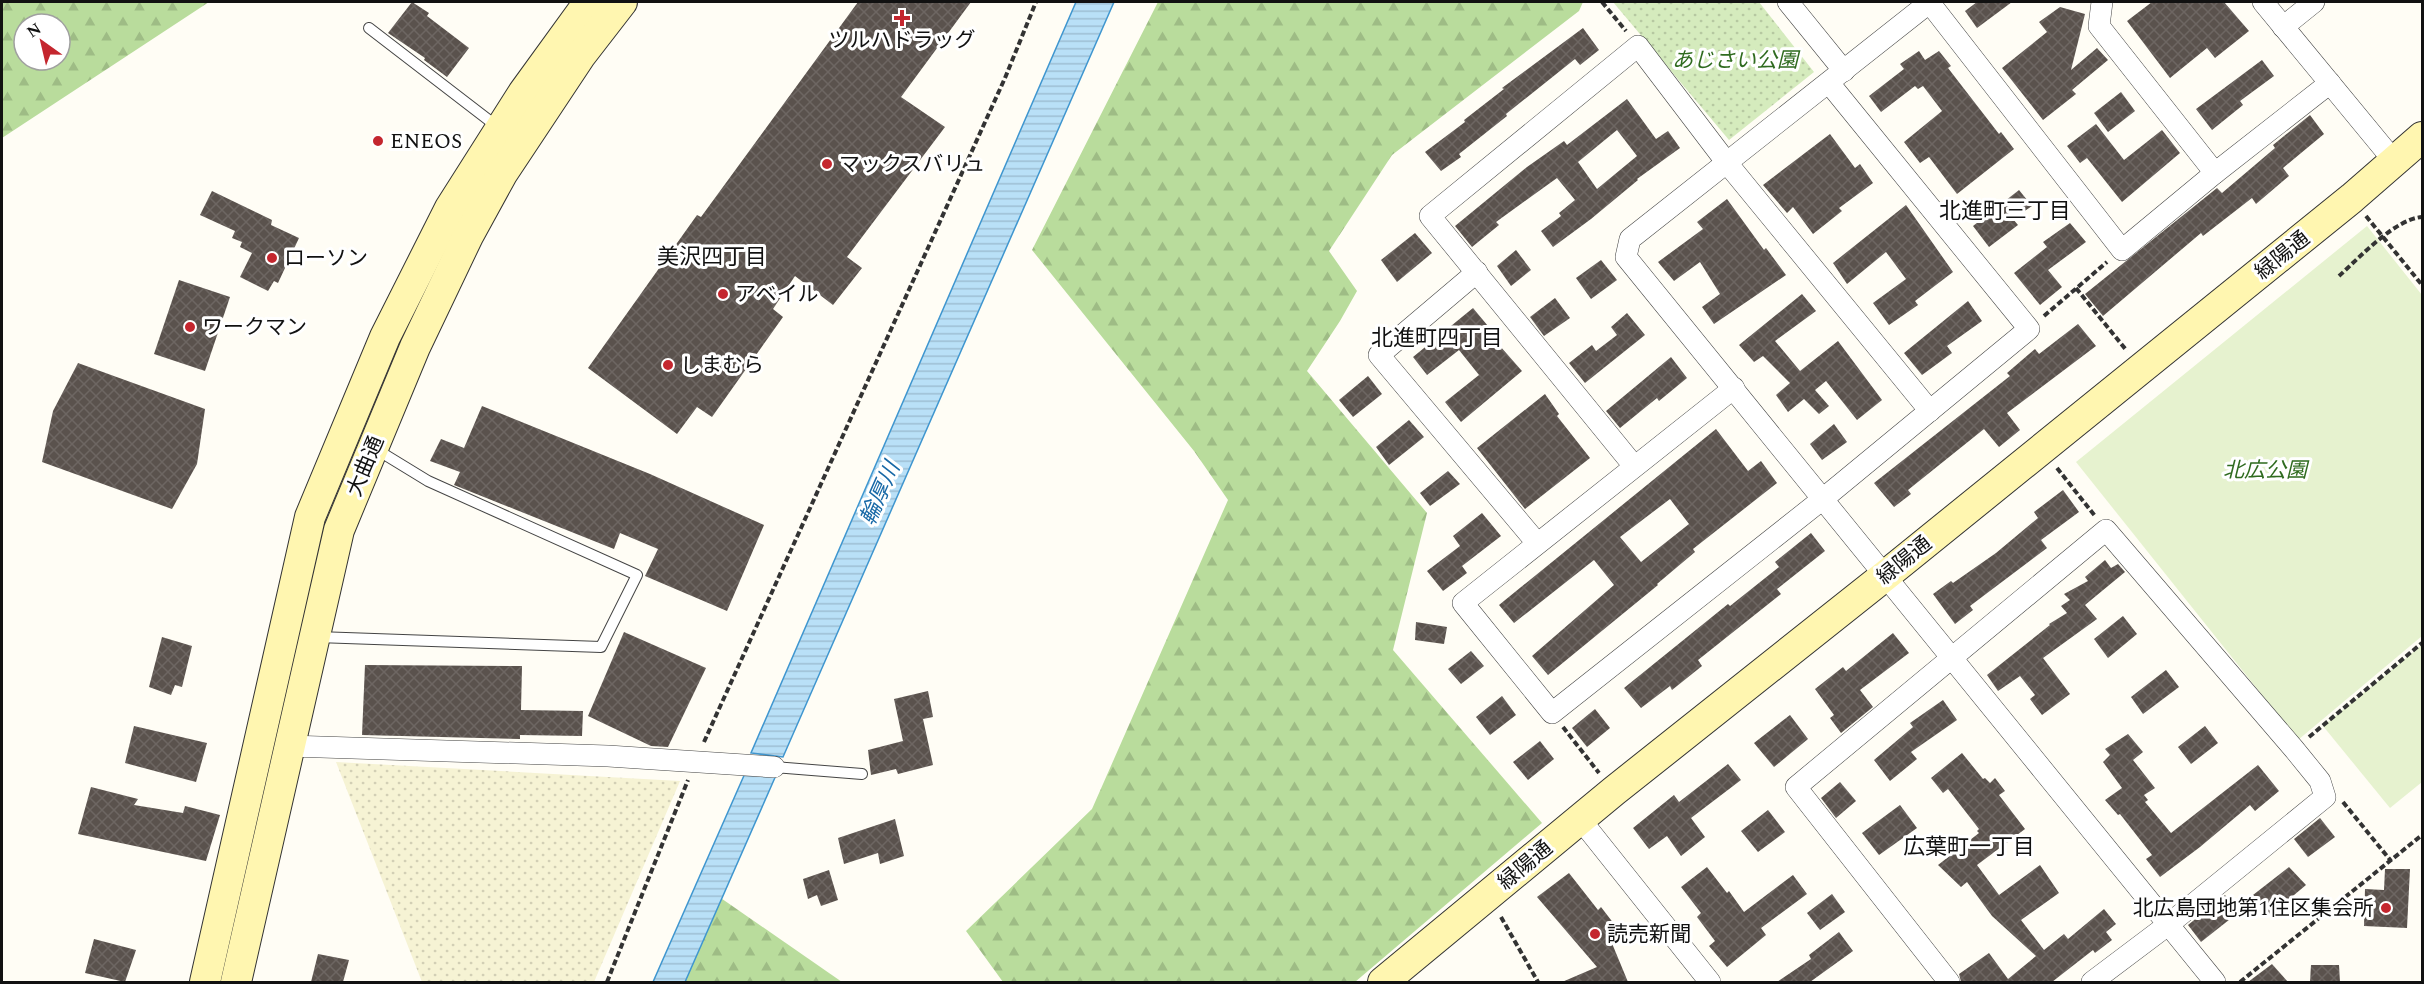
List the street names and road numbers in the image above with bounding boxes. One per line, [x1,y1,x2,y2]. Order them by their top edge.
street label: 緑陽通 [2248,224,2317,288]
street label: 大曲通 [339,431,393,502]
street label: 緑陽通 [1870,529,1939,593]
street label: 緑陽通 [1491,833,1560,898]

